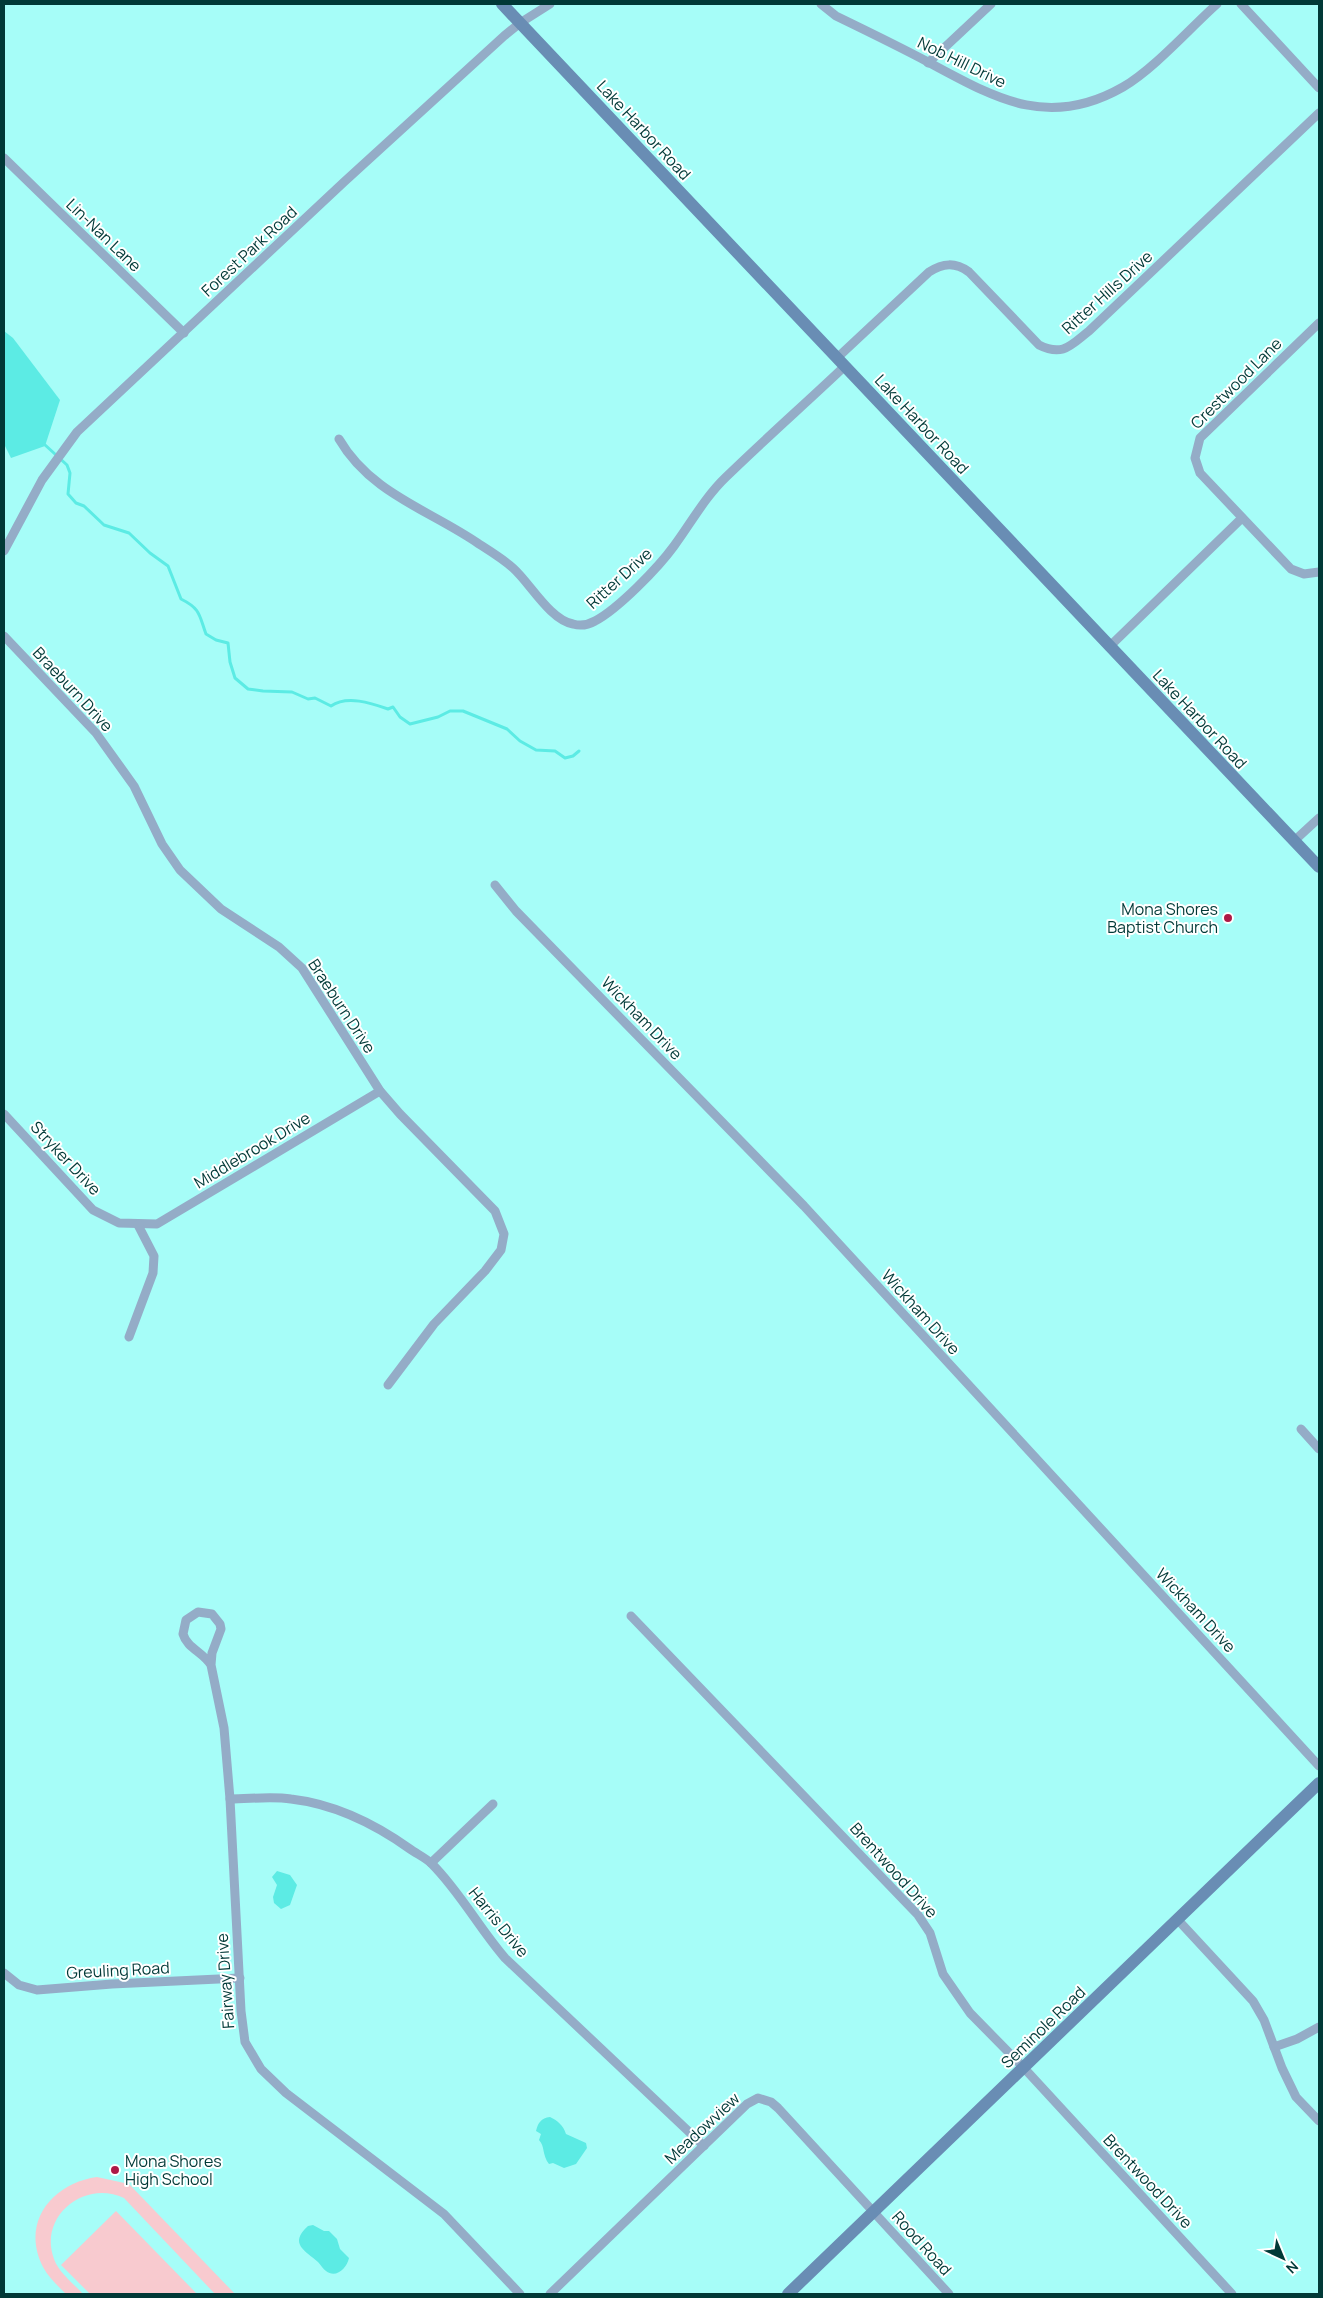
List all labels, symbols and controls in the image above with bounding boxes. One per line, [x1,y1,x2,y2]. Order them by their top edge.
street label: Nob Hill Drive [914,31,1010,93]
street label: Lake Harbor Road [592,75,696,185]
street label: Lin-Nan Lane [62,194,146,276]
street label: Forest Park Road [196,201,302,301]
street label: Ritter Hills Drive [1057,245,1157,339]
street label: Crestwood Lane [1186,333,1286,433]
street label: Lake Harbor Road [870,369,974,479]
street label: Ritter Drive [581,543,657,613]
street label: Braeburn Drive [28,642,118,736]
street label: Lake Harbor Road [1148,664,1252,774]
place label: Mona Shores Baptist Church [1107,898,1218,938]
marker: Mona Shores Baptist Church [1222,912,1234,924]
street label: Braeburn Drive [303,955,381,1057]
street label: Wickham Drive [597,972,687,1064]
street label: Middlebrook Drive [190,1107,314,1193]
street label: Stryker Drive [26,1116,106,1200]
street label: Wickham Drive [877,1265,965,1359]
street label: Wickham Drive [1151,1563,1241,1657]
street label: Brentwood Drive [845,1818,943,1922]
street label: Harris Drive [464,1882,534,1962]
street label: Fairway Drive [211,1933,239,2029]
street label: Greuling Road [66,1956,170,1984]
street label: Seminole Road [996,1981,1090,2073]
street label: Meadowview [660,2087,744,2169]
street label: Brentwood Drive [1099,2129,1197,2233]
place label: Mona Shores High School [125,2150,222,2190]
marker: Mona Shores High School [109,2164,121,2176]
street label: Rood Road [887,2206,957,2280]
north arrow [1258,2233,1308,2283]
text: N [1282,2257,1303,2278]

